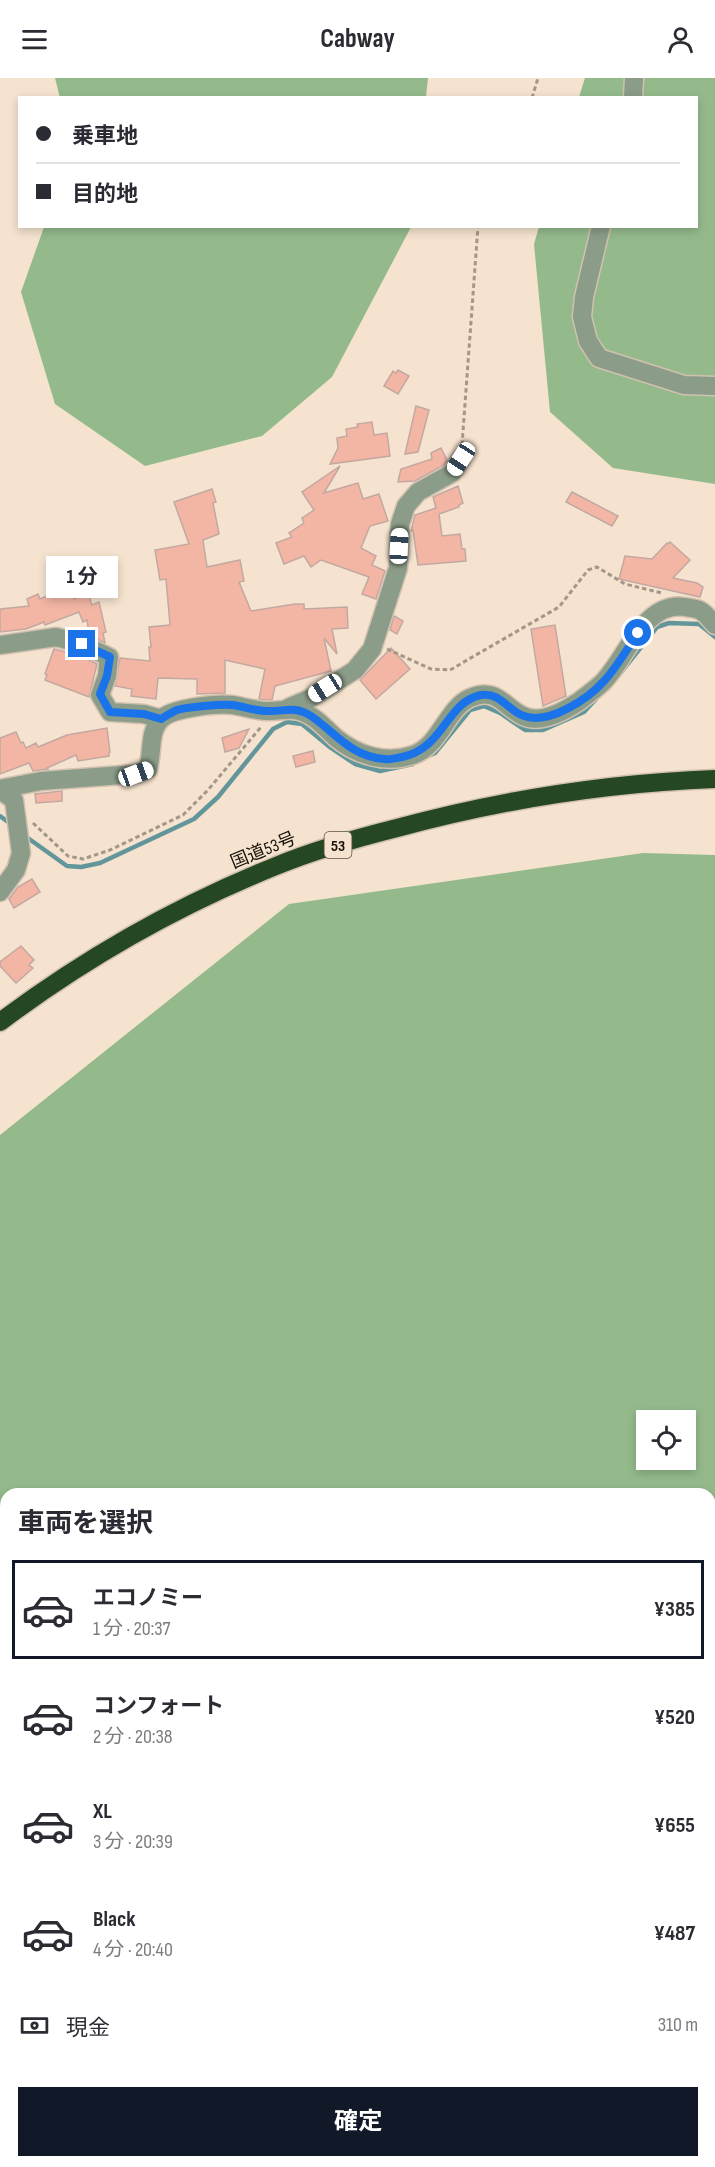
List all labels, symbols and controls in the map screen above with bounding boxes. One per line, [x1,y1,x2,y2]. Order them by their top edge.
icon: menu [18,23,51,56]
text: Cabway [320,23,395,55]
icon: person [664,23,697,56]
text: 乗車地 [72,123,138,150]
text: 目的地 [72,181,138,208]
car [444,439,478,479]
car [389,528,409,564]
callout: 1 分 [46,557,118,599]
text: 1 分 [67,565,97,589]
route start [624,619,651,646]
route end [68,630,95,657]
car [305,671,345,705]
car [116,759,156,789]
street label: 国道53号 [227,828,299,873]
road number: 53 [324,832,352,858]
map controls [636,1410,696,1470]
button: locate [636,1410,696,1470]
text: 車両を選択 [18,1508,153,1540]
icon: car [21,1583,75,1637]
text: エコノミー [93,1585,203,1612]
text: ¥385 [654,1596,695,1623]
text: 1 分 · 20:37 [93,1617,171,1641]
icon: car [21,1691,75,1745]
text: コンフォート [93,1693,224,1720]
text: ¥520 [654,1704,695,1731]
text: 2 分 · 20:38 [93,1725,173,1749]
text: XL [93,1798,112,1825]
icon: car [21,1799,75,1853]
text: ¥655 [654,1812,695,1839]
text: 3 分 · 20:39 [93,1830,173,1854]
text: Black [93,1906,135,1933]
icon: car [21,1907,75,1961]
text: ¥487 [654,1920,695,1947]
text: 4 分 · 20:40 [93,1938,173,1962]
icon: cash [18,2009,51,2042]
text: 310 m [658,2013,698,2037]
text: 現金 [66,2015,110,2042]
button: 確定 [18,2087,698,2156]

